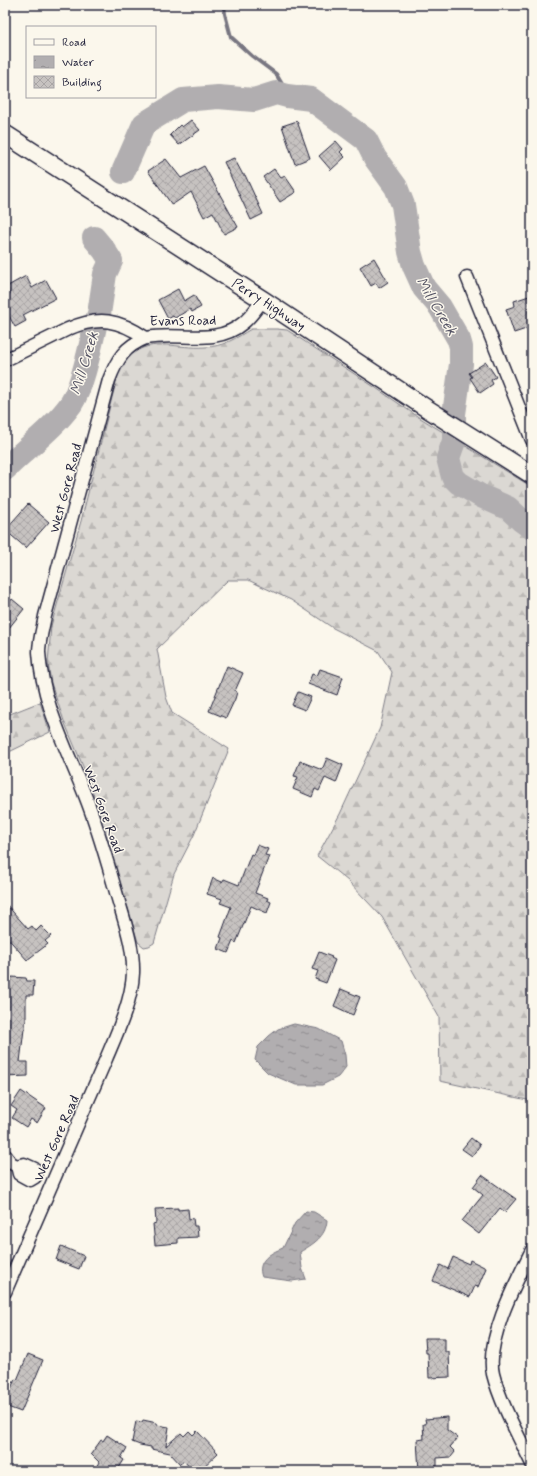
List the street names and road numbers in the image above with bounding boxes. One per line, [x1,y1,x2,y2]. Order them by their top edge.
street label: Perry Highway [228,274,309,336]
street label: Evans Road [150,311,216,331]
street label: West Gore Road [45,441,87,535]
street label: West Gore Road [79,763,127,856]
street label: West Gore Road [30,1093,84,1184]

